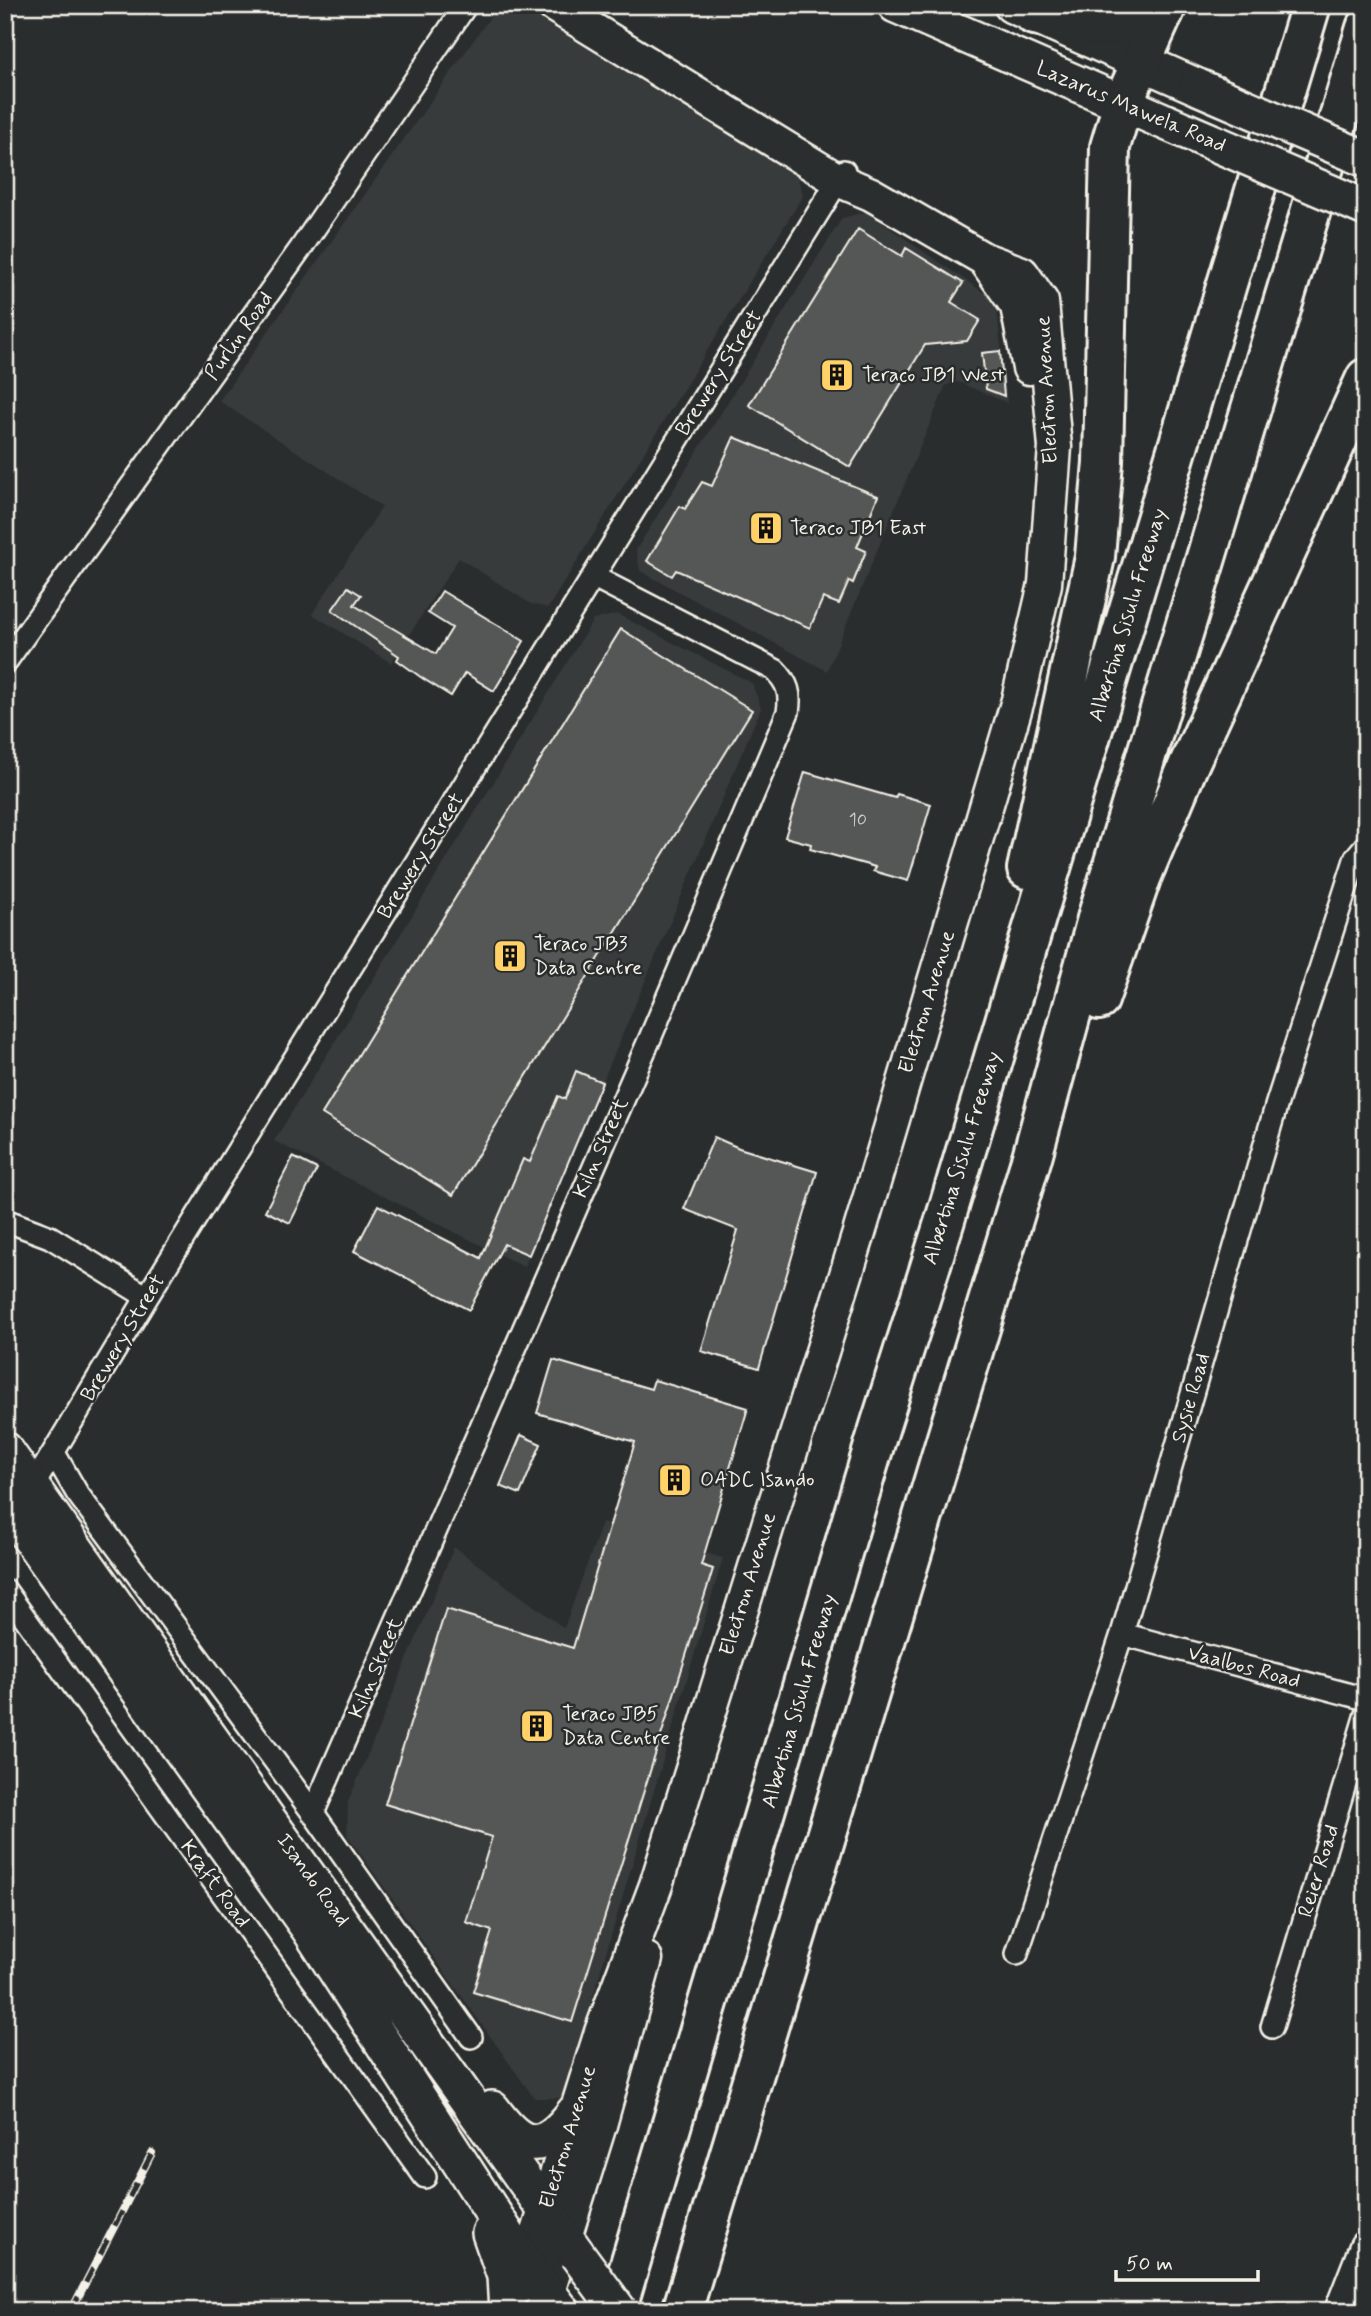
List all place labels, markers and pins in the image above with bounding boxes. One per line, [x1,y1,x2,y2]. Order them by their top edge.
building icon: Teraco JB1 West [818,356,856,394]
place label: Teraco JB1 West [862,361,1005,389]
building icon: Teraco JB1 East [747,509,785,547]
place label: Teraco JB1 East [790,514,927,542]
place label: Teraco JB3 Data Centre [534,930,642,982]
building icon: Teraco JB3 Data Centre [491,937,529,975]
building icon: OADC Isando [656,1461,694,1499]
place label: OADC Isando [700,1466,815,1494]
place label: Teraco JB5 Data Centre [562,1700,670,1752]
building icon: Teraco JB5 Data Centre [518,1707,556,1745]

